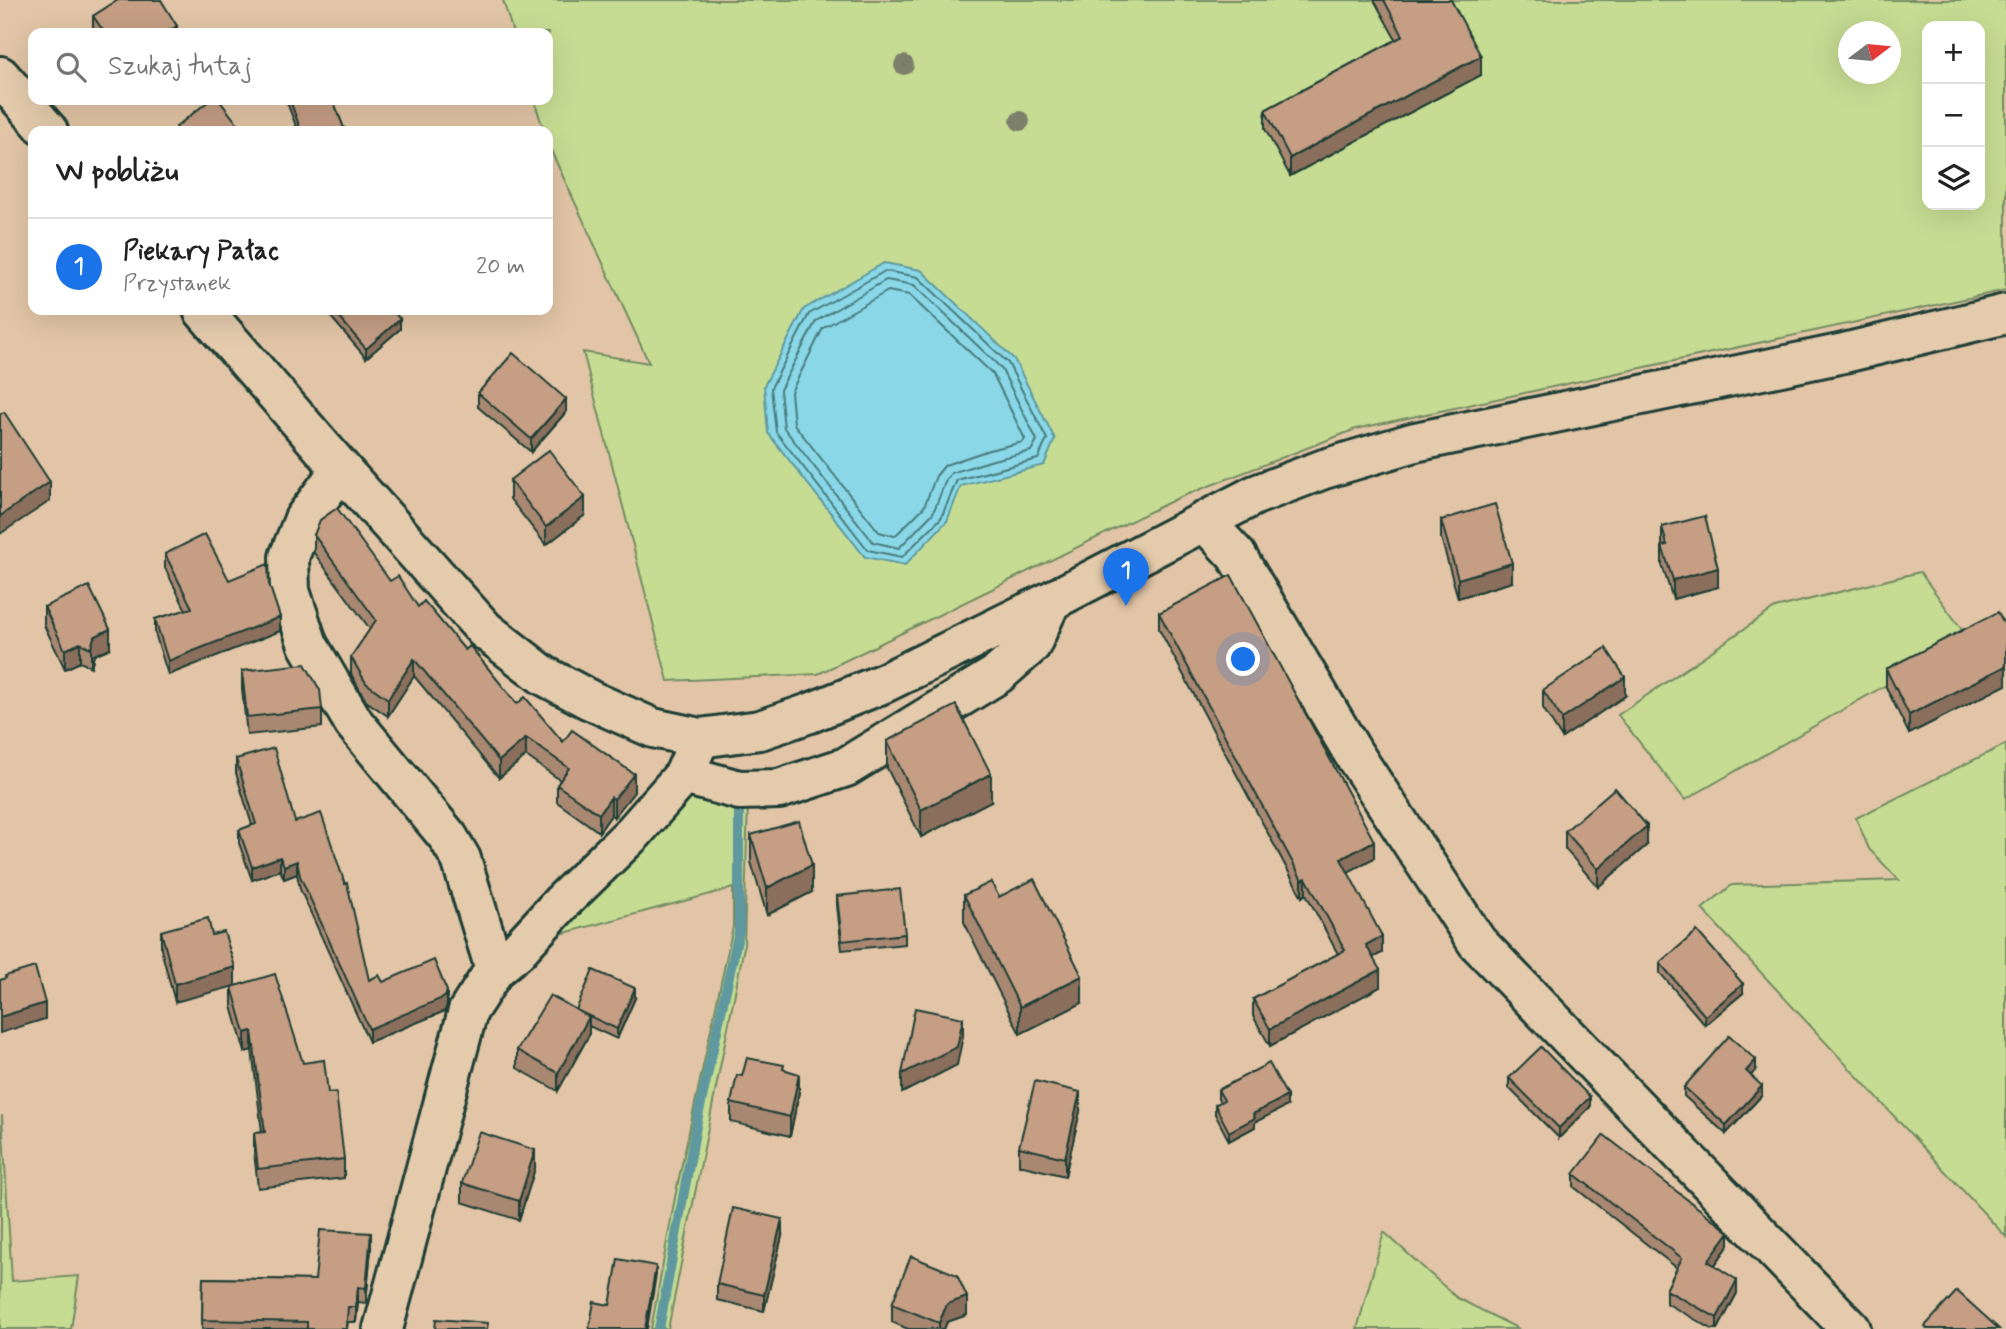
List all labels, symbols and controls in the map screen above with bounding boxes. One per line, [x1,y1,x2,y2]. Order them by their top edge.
north arrow [1838,21,1901,84]
map controls [1922,21,1985,210]
button: + [1922,21,1985,84]
search box [28,28,553,105]
icon: search [52,48,90,86]
text: Szukaj tutaj [108,50,252,84]
button: − [1922,84,1985,147]
button: layers [1922,147,1985,210]
text: W pobliżu [56,152,179,191]
text: Piekary Pałac [123,235,279,269]
text: 1 [74,252,84,282]
text: 20 m [476,252,525,282]
text: Przystanek [123,269,231,299]
pin: 1 [1103,548,1149,606]
your location [1226,642,1260,676]

